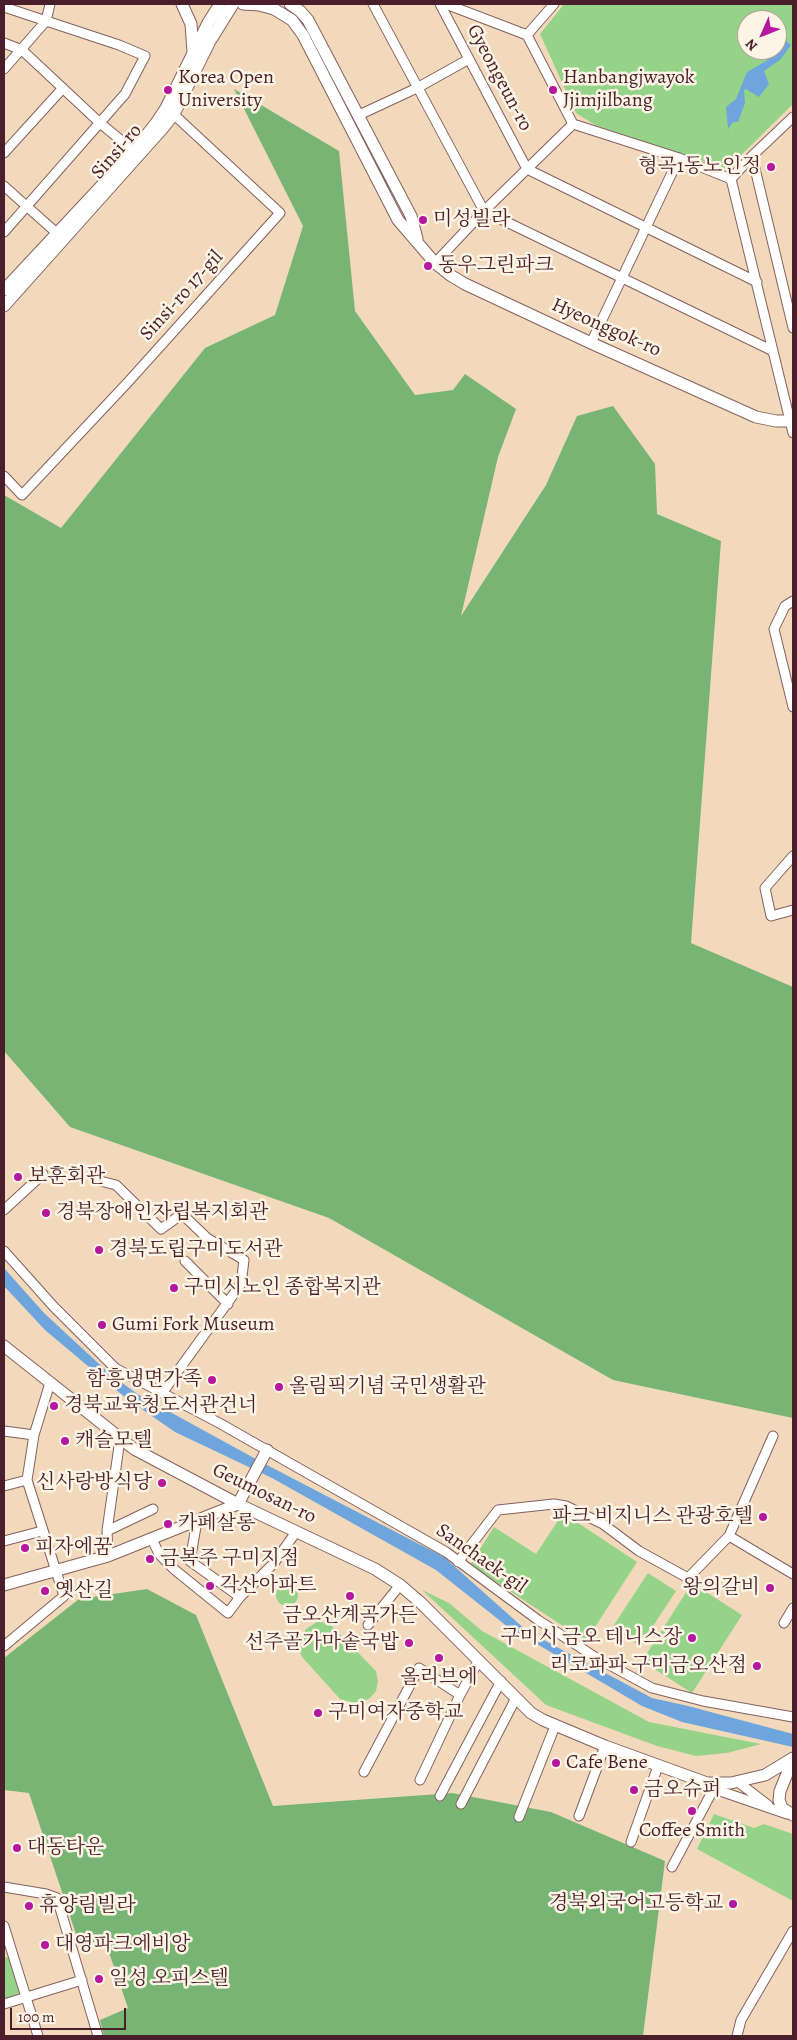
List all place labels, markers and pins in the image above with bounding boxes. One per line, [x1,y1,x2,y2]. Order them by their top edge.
place label: Korea Open University [178,66,274,113]
place label: Hanbangjwayok Jjimjilbang [563,66,695,113]
marker: Korea Open University [162,84,174,96]
marker: Hanbangjwayok Jjimjilbang [547,84,559,96]
place label: 형곡1동노인정 [638,155,761,179]
marker: 형곡1동노인정 [765,161,777,173]
place label: 미성빌라 [433,208,510,232]
marker: 미성빌라 [417,214,429,226]
place label: 동우그린파크 [438,254,554,278]
marker: 동우그린파크 [422,260,434,272]
place label: 보훈회관 [28,1165,105,1189]
marker: 보훈회관 [12,1171,24,1183]
place label: 경북장애인자립복지회관 [56,1201,269,1225]
marker: 경북장애인자립복지회관 [40,1207,52,1219]
place label: 경북도립구미도서관 [109,1238,283,1262]
marker: 경북도립구미도서관 [93,1244,105,1256]
place label: 구미시노인 종합복지관 [184,1276,381,1300]
marker: 구미시노인 종합복지관 [168,1282,180,1294]
place label: Gumi Fork Museum [112,1313,275,1337]
marker: Gumi Fork Museum [96,1319,108,1331]
place label: 함흥냉면가족 [86,1368,202,1392]
marker: 함흥냉면가족 [206,1374,218,1386]
place label: 올림픽기념 국민생활관 [289,1375,486,1399]
marker: 올림픽기념 국민생활관 [273,1381,285,1393]
place label: 경북교육청도서관건너 [64,1394,257,1418]
marker: 경북교육청도서관건너 [48,1400,60,1412]
place label: 캐슬모텔 [75,1429,152,1453]
marker: 캐슬모텔 [59,1435,71,1447]
place label: 신사랑방식당 [36,1471,152,1495]
marker: 신사랑방식당 [156,1477,168,1489]
place label: 파크 비지니스 관광호텔 [552,1505,753,1529]
marker: 파크 비지니스 관광호텔 [757,1511,769,1523]
place label: 카페살롱 [178,1512,255,1536]
marker: 카페살롱 [162,1518,174,1530]
place label: 피자에꿈 [35,1536,112,1560]
marker: 피자에꿈 [19,1542,31,1554]
place label: 금복주 구미지점 [160,1547,299,1571]
marker: 금복주 구미지점 [144,1553,156,1565]
place label: 각산아파트 [220,1574,317,1598]
place label: 왕의갈비 [683,1576,760,1600]
place label: 옛산길 [55,1579,113,1603]
marker: 각산아파트 [204,1580,216,1592]
marker: 왕의갈비 [764,1582,776,1594]
marker: 옛산길 [39,1585,51,1597]
marker: 금오산계곡가든 [344,1590,356,1602]
place label: 금오산계곡가든 [282,1604,418,1628]
place label: 구미시 금오 테니스장 [500,1626,682,1650]
place label: 선주골가마솥국밥 [244,1631,399,1655]
marker: 구미시 금오 테니스장 [686,1632,698,1644]
marker: 선주골가마솥국밥 [403,1637,415,1649]
marker: 올리브에 [433,1652,445,1664]
place label: 리코파파 구미금오산점 [550,1654,747,1678]
marker: 리코파파 구미금오산점 [751,1660,763,1672]
place label: 올리브에 [400,1666,478,1690]
place label: 구미여자중학교 [328,1701,463,1725]
marker: 구미여자중학교 [312,1707,324,1719]
place label: Cafe Bene [566,1751,648,1775]
marker: Cafe Bene [550,1757,562,1769]
place label: 금오슈퍼 [644,1778,721,1802]
marker: 금오슈퍼 [628,1784,640,1796]
marker: Coffee Smith [686,1805,698,1817]
place label: Coffee Smith [639,1819,745,1843]
place label: 대동타운 [27,1836,104,1860]
marker: 대동타운 [11,1842,23,1854]
place label: 경북외국어고등학교 [549,1892,723,1916]
place label: 휴양림빌라 [39,1894,136,1918]
marker: 경북외국어고등학교 [727,1898,739,1910]
marker: 휴양림빌라 [23,1900,35,1912]
place label: 대영파크에비앙 [55,1933,190,1957]
marker: 대영파크에비앙 [39,1939,51,1951]
place label: 일성 오피스텔 [109,1967,229,1991]
marker: 일성 오피스텔 [93,1973,105,1985]

